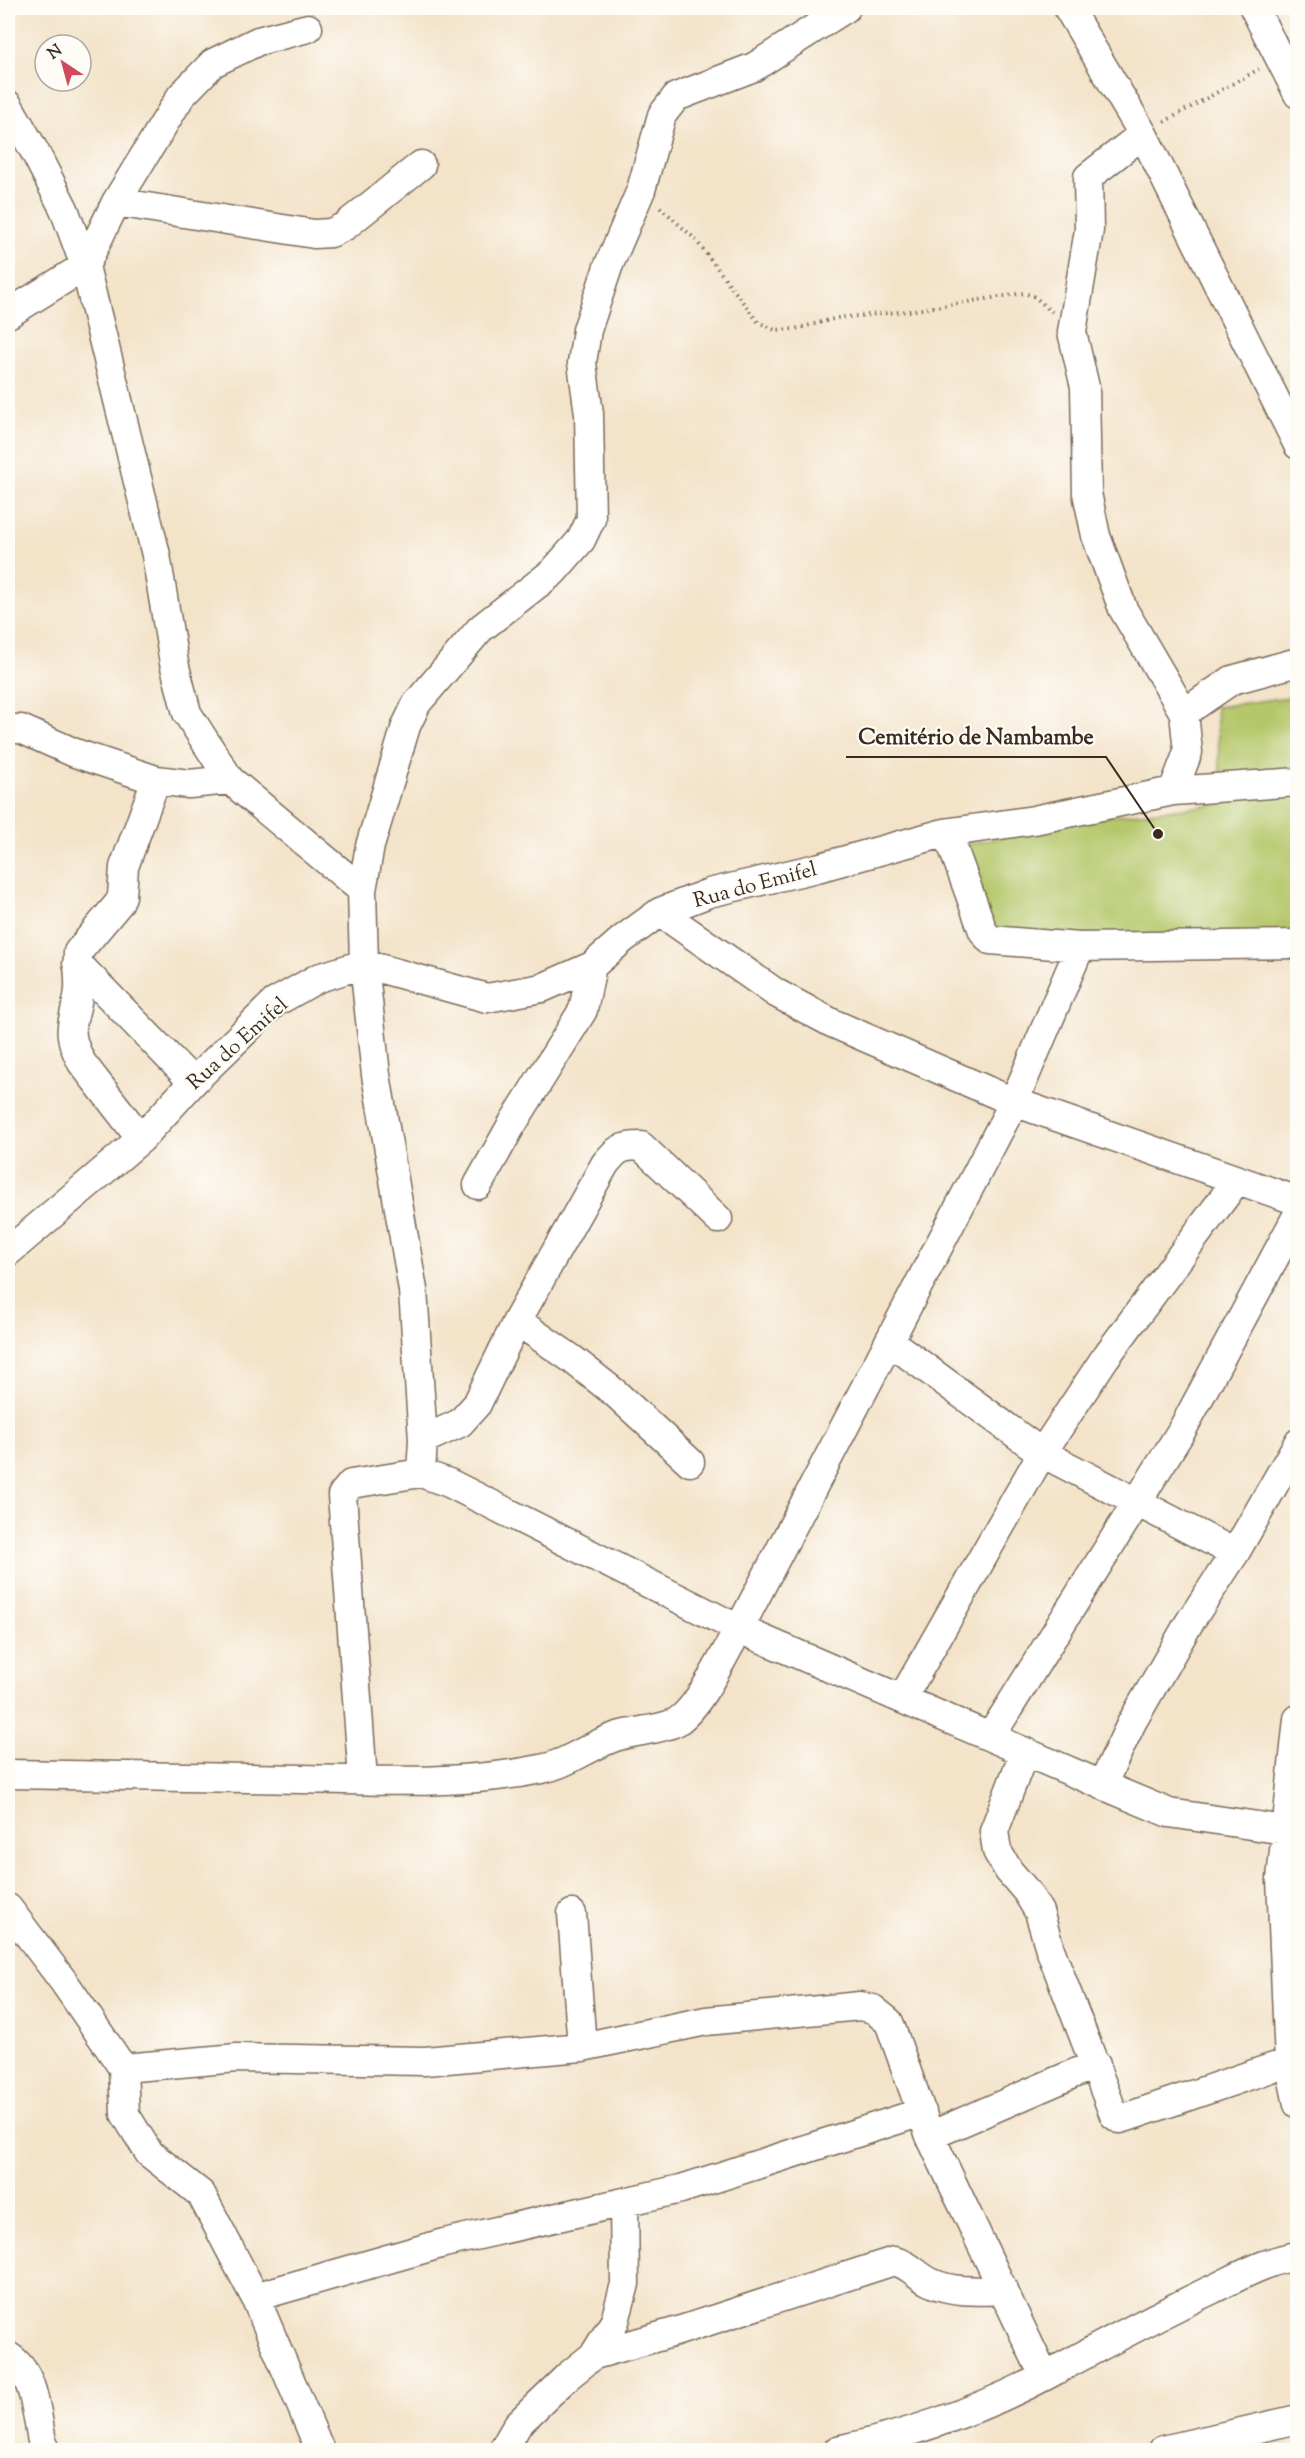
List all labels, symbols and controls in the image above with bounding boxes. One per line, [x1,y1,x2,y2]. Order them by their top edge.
north arrow [33,33,93,93]
text: N [44,40,68,66]
callout: Cemitério de Nambambe [846,717,1106,757]
text: Cemitério de Nambambe [858,723,1094,755]
street label: Rua do Emifel [690,855,821,917]
street label: Rua do Emifel [181,991,296,1098]

